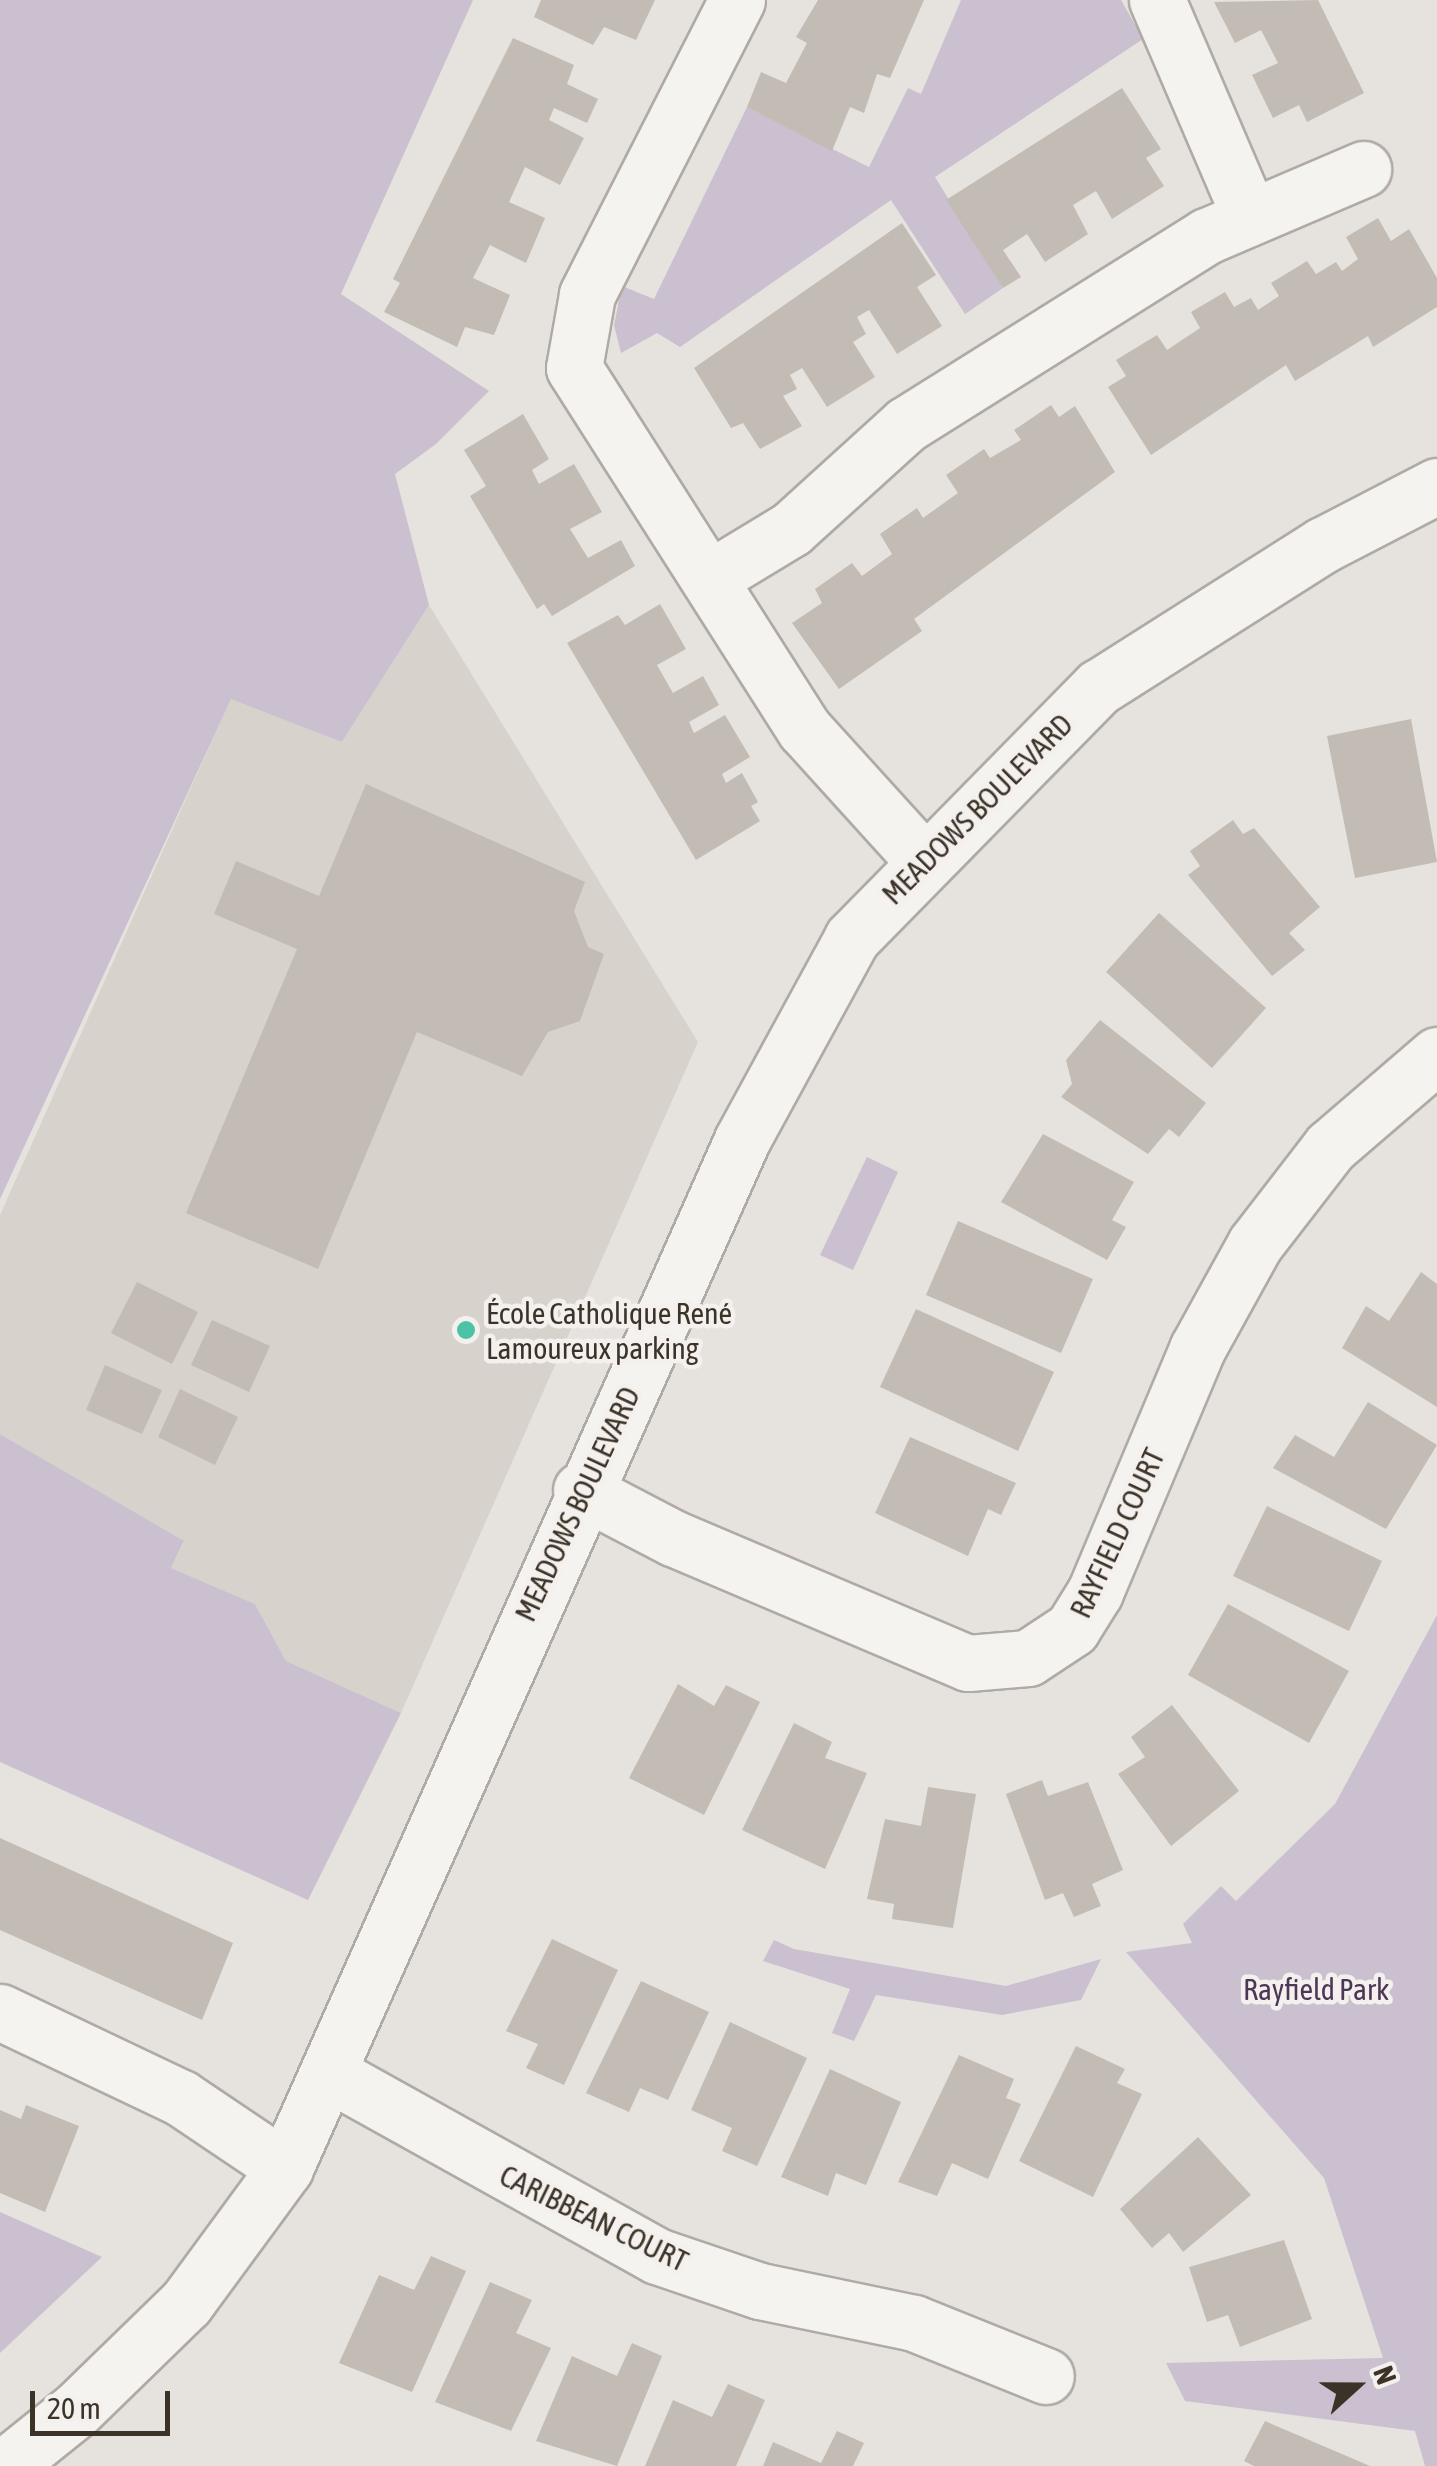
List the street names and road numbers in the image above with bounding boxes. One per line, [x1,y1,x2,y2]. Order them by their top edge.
street label: MEADOWS BOULEVARD [874,706,1080,912]
street label: MEADOWS BOULEVARD [507,1381,647,1627]
street label: RAYFIELD COURT [1062,1443,1172,1623]
street label: CARIBBEAN COURT [494,2157,694,2279]

